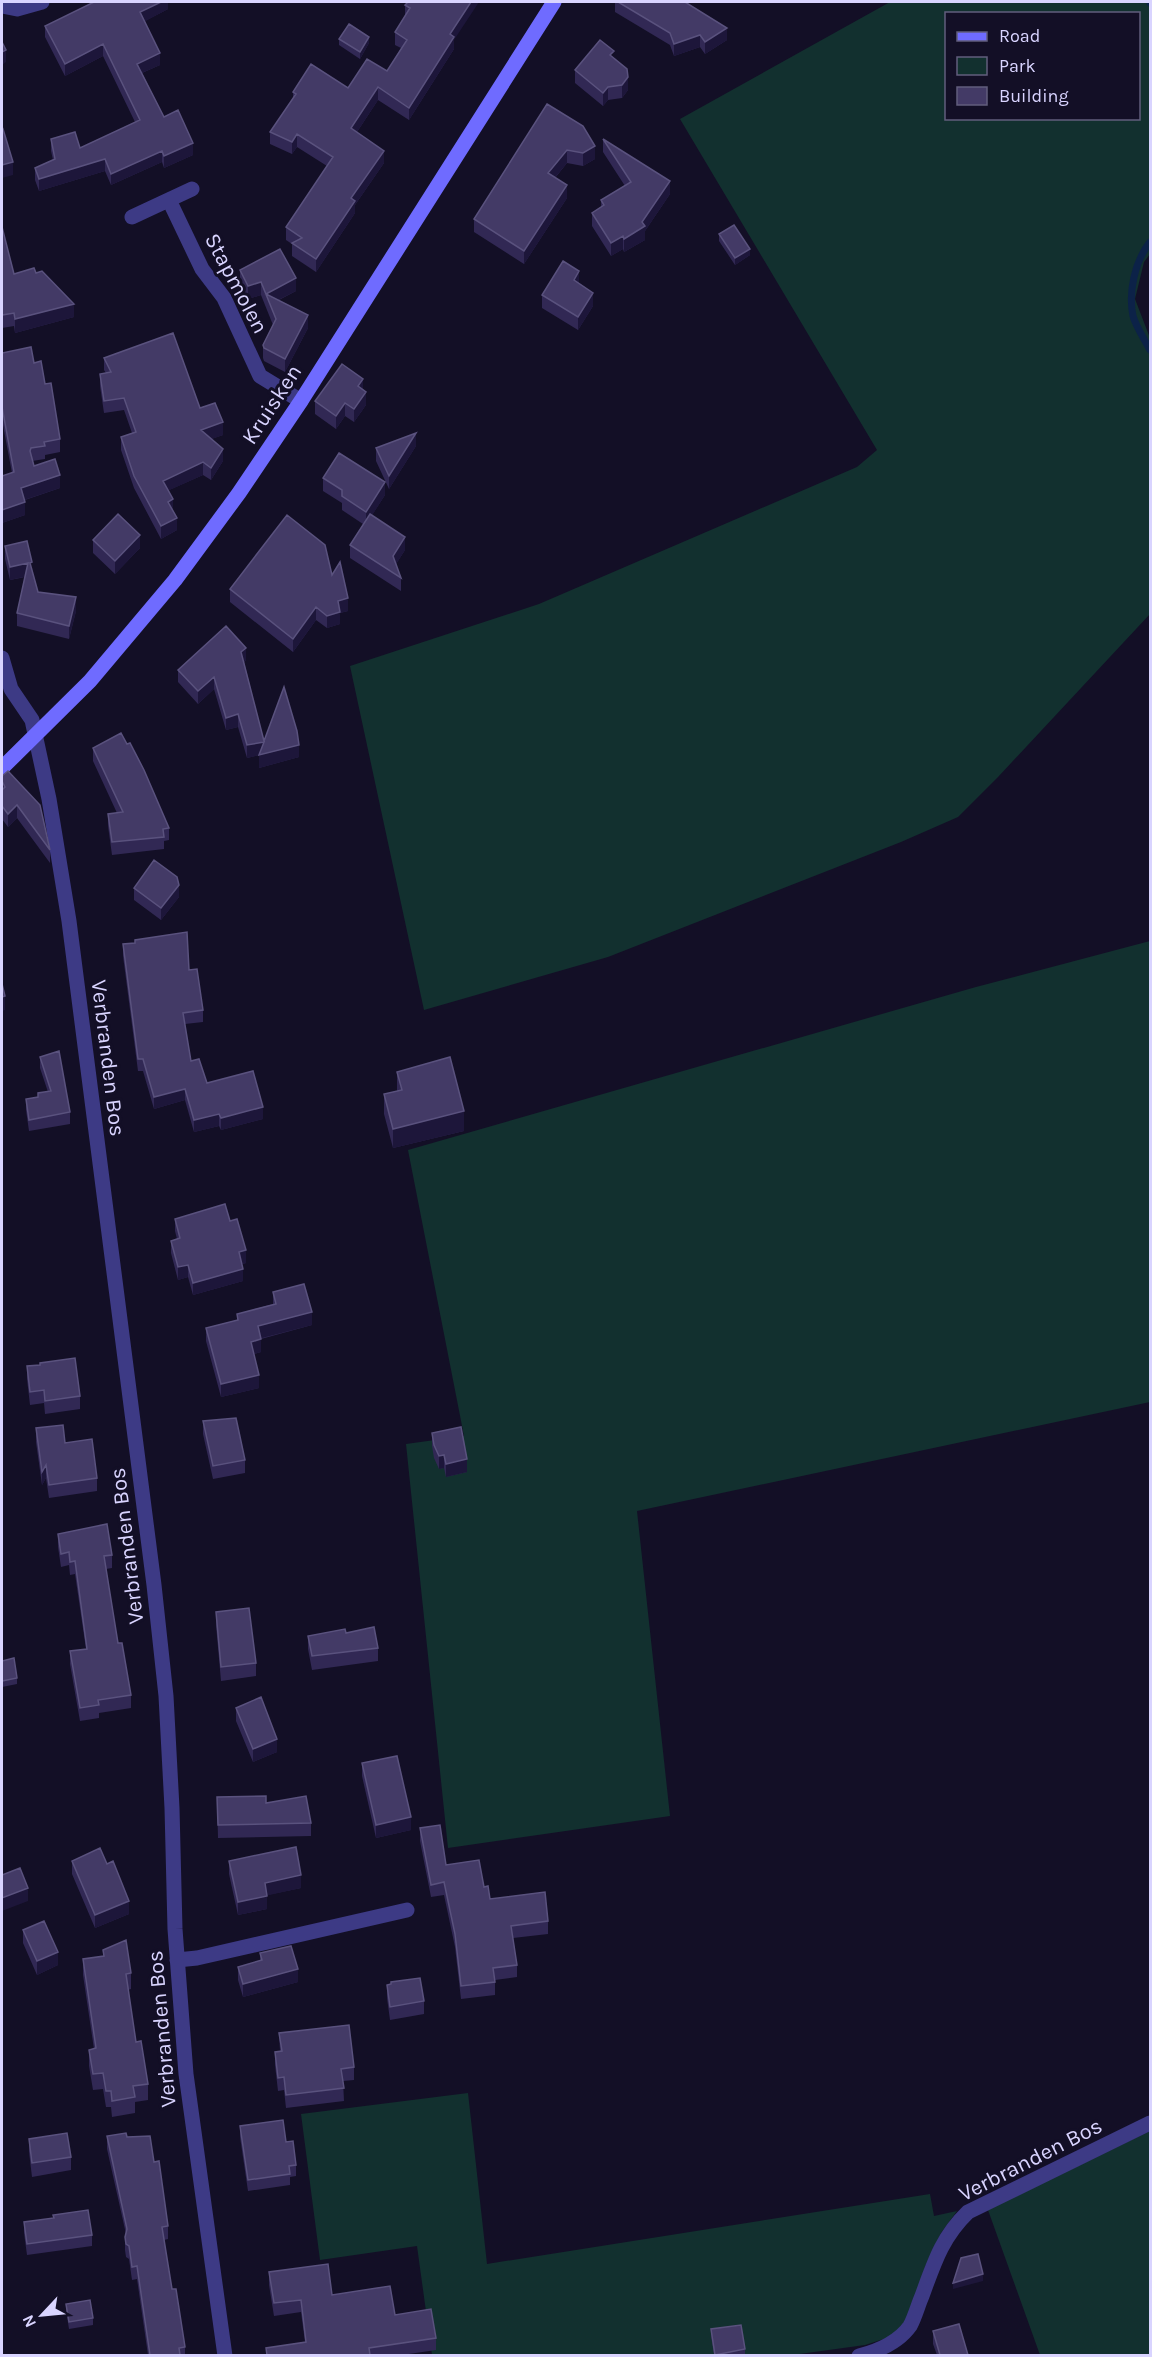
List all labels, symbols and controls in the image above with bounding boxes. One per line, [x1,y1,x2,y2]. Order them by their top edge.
legend [945,12,1140,120]
text: Road [999,25,1040,47]
text: Park [999,55,1036,77]
text: Building [999,85,1069,107]
street label: Stapmolen [199,229,273,338]
street label: Kruisken [236,360,307,449]
street label: Verbranden Bos [86,978,131,1138]
street label: Verbranden Bos [104,1466,149,1626]
street label: Verbranden Bos [142,1949,182,2108]
street label: Verbranden Bos [954,2113,1106,2207]
north arrow [12,2285,72,2345]
text: N [18,2312,40,2331]

